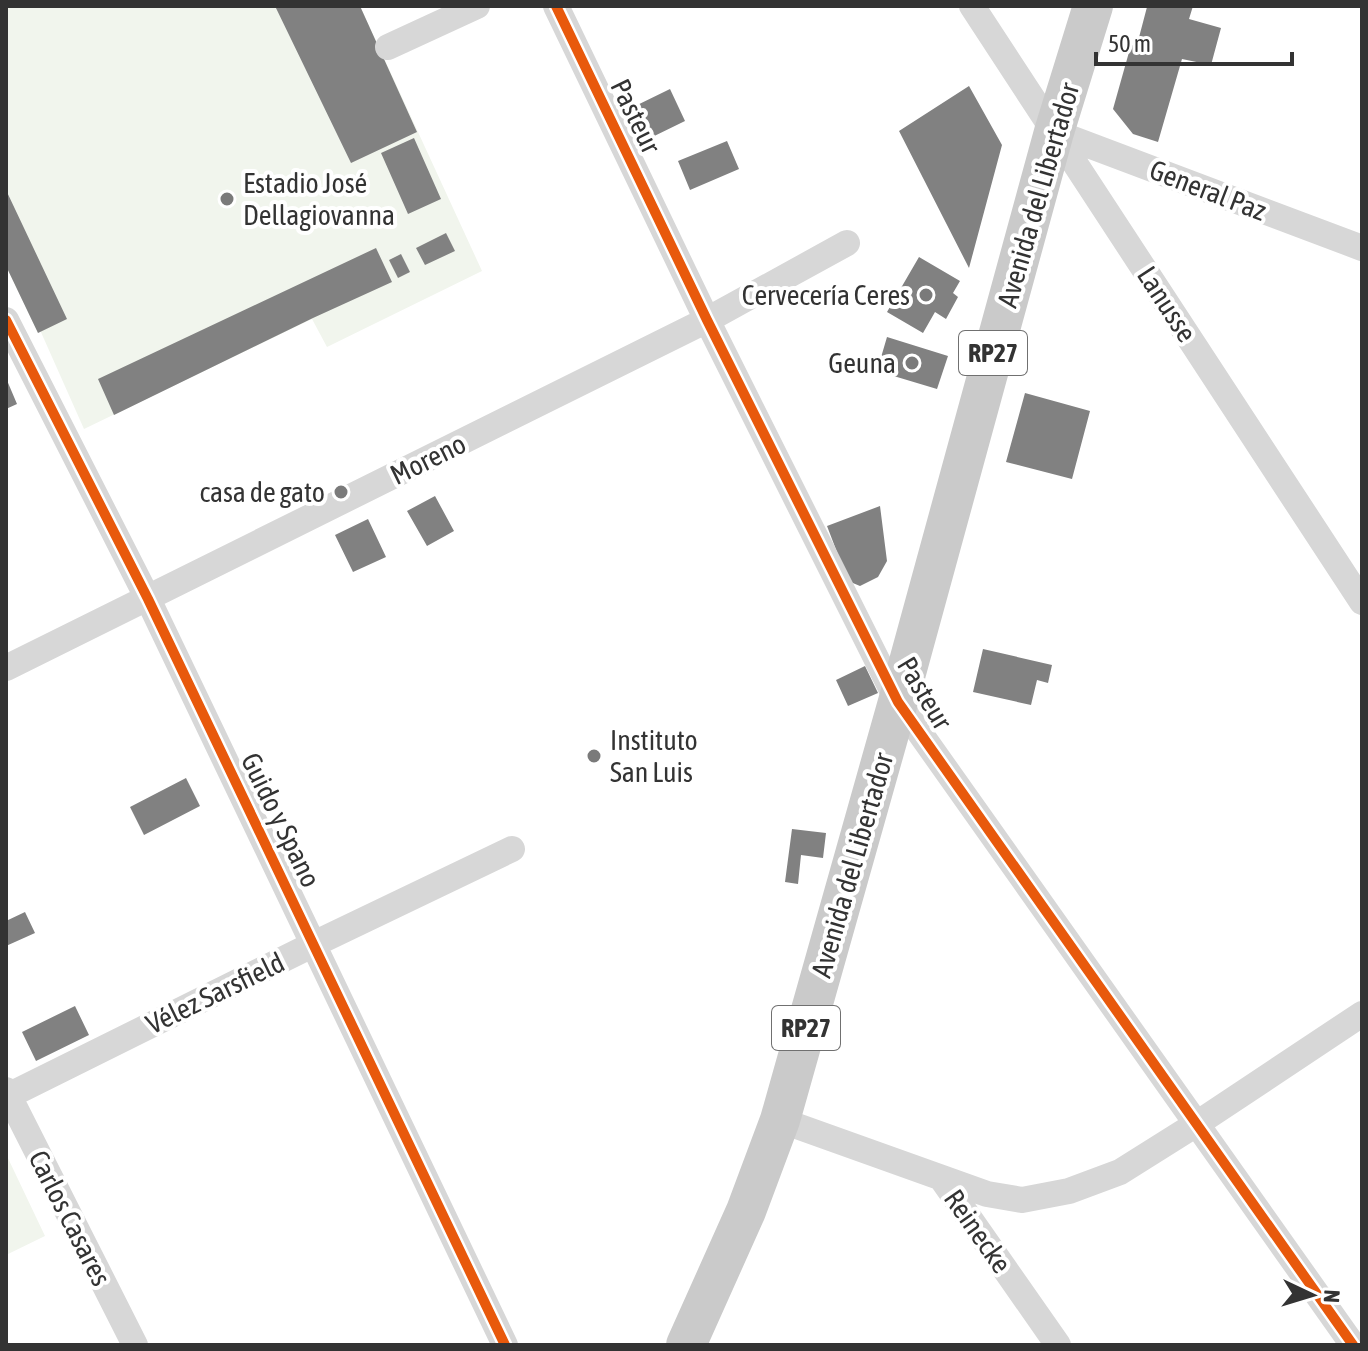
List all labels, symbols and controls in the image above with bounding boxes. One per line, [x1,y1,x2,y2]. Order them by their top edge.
scale bar [1096,16,1292,66]
text: 50 m [1108,30,1151,57]
street label: Pasteur [604,74,668,159]
street label: Avenida del Libertador [991,78,1086,311]
street label: General Paz [1145,153,1271,227]
place label: Estadio José Dellagiovanna [243,167,395,231]
marker: Estadio José Dellagiovanna [218,190,236,208]
street label: Lanusse [1131,260,1203,348]
place label: Cervecería Ceres [742,279,910,311]
marker: Cervecería Ceres [917,286,935,304]
road number: RP27 [959,331,1027,375]
place label: Geuna [828,347,896,379]
marker: Geuna [903,354,921,372]
street label: Moreno [385,427,471,491]
place label: casa de gato [200,476,325,508]
marker: casa de gato [332,483,350,501]
street label: Pasteur [891,651,959,735]
place label: Instituto San Luis [610,724,698,788]
marker: Instituto San Luis [585,747,603,765]
street label: Guido y Spano [235,748,327,892]
street label: Avenida del Libertador [805,748,900,981]
street label: Vélez Sarsfield [141,946,289,1040]
road number: RP27 [772,1006,840,1050]
street label: Carlos Casares [22,1145,118,1291]
street label: Reinecke [938,1183,1018,1279]
north arrow [1272,1255,1352,1335]
text: N [1319,1289,1345,1304]

